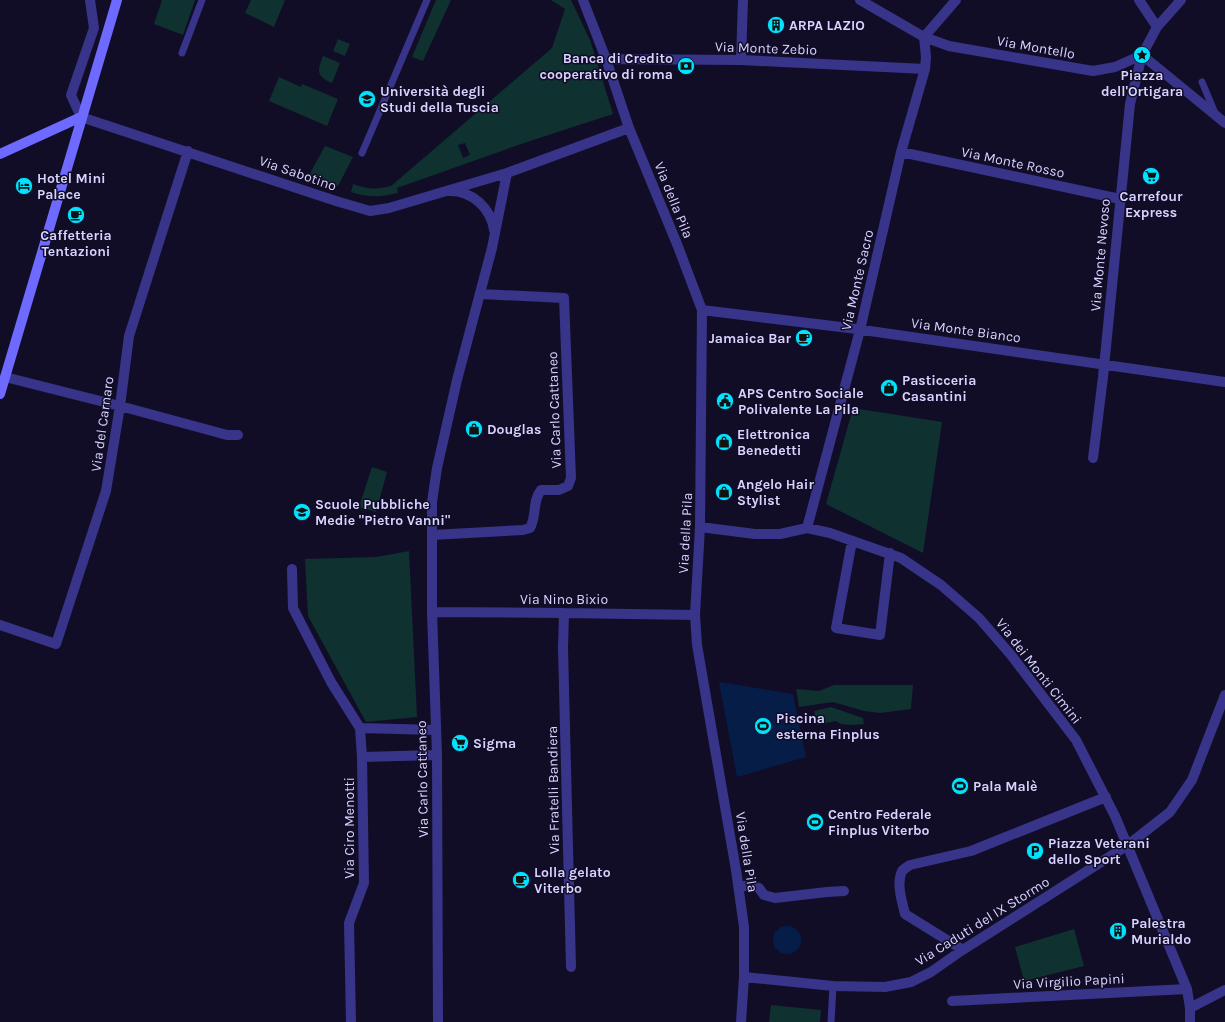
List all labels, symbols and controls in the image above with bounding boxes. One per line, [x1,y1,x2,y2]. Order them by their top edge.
building icon: ARPA LAZIO [766,15,786,35]
place label: ARPA LAZIO [789,17,865,34]
street label: Via Montello [996,32,1076,63]
street label: Via Monte Zebio [715,38,817,59]
place icon: Piazza dell'Ortigara [1132,45,1152,65]
place label: Banca di Credito cooperativo di roma [540,50,673,83]
bank icon: Banca di Credito cooperativo di roma [676,56,696,76]
place label: Piazza dell'Ortigara [1101,67,1183,100]
place label: Università degli Studi della Tuscia [380,83,499,116]
school or university icon: Università degli Studi della Tuscia [357,89,377,109]
street label: Via Monte Rosso [960,143,1066,182]
street label: Via Sabotino [257,152,339,195]
street label: Via della Pila [650,159,697,241]
supermarket icon: Carrefour Express [1141,166,1161,186]
place label: Hotel Mini Palace [37,170,106,203]
hotel icon: Hotel Mini Palace [14,176,34,196]
place label: Carrefour Express [1120,188,1183,221]
street label: Via Monte Nevoso [1087,198,1114,312]
cafe icon: Caffetteria Tentazioni [66,205,86,225]
place label: Caffetteria Tentazioni [40,227,112,260]
street label: Via Monte Sacro [838,228,877,332]
street label: Via Monte Bianco [910,314,1022,347]
cafe icon: Jamaica Bar [794,328,814,348]
place label: Jamaica Bar [709,330,791,347]
street label: Via Carlo Cattaneo [544,351,565,469]
place label: Pasticceria Casantini [902,372,976,405]
street label: Via del Carnaro [87,375,118,473]
shop icon: Pasticceria Casantini [879,378,899,398]
place label: APS Centro Sociale Polivalente La Pila [738,385,864,418]
public building icon: APS Centro Sociale Polivalente La Pila [715,391,735,411]
shop icon: Douglas [464,419,484,439]
place label: Douglas [487,421,541,438]
place label: Elettronica Benedetti [737,426,810,459]
shop icon: Elettronica Benedetti [714,432,734,452]
place label: Angelo Hair Stylist [737,476,814,509]
shop icon: Angelo Hair Stylist [714,482,734,502]
street label: Via della Pila [675,492,696,574]
place label: Scuole Pubbliche Medie "Pietro Vanni" [315,496,450,529]
school or university icon: Scuole Pubbliche Medie "Pietro Vanni" [292,502,312,522]
street label: Via Nino Bixio [520,591,608,608]
street label: Via dei Monti Cimini [992,615,1085,728]
place label: Piscina esterna Finplus [776,710,880,743]
sports icon: Piscina esterna Finplus [753,716,773,736]
street label: Via Carlo Cattaneo [413,720,432,838]
street label: Via Fratelli Bandiera [544,726,563,854]
supermarket icon: Sigma [450,733,470,753]
place label: Sigma [473,735,516,752]
sports icon: Pala Malè [950,776,970,796]
street label: Via Ciro Menotti [341,777,358,879]
place label: Pala Malè [973,778,1037,795]
place label: Centro Federale Finplus Viterbo [828,806,932,839]
street label: Via della Pila [732,811,761,893]
sports icon: Centro Federale Finplus Viterbo [805,812,825,832]
place label: Piazza Veterani dello Sport [1048,835,1150,868]
parking icon: Piazza Veterani dello Sport [1025,841,1045,861]
place label: Lolla gelato Viterbo [534,864,611,897]
cafe icon: Lolla gelato Viterbo [511,870,531,890]
street label: Via Caduti del IX Stormo [912,873,1053,970]
place label: Palestra Murialdo [1131,915,1191,948]
building icon: Palestra Murialdo [1108,921,1128,941]
street label: Via Virgilio Papini [1013,970,1125,993]

